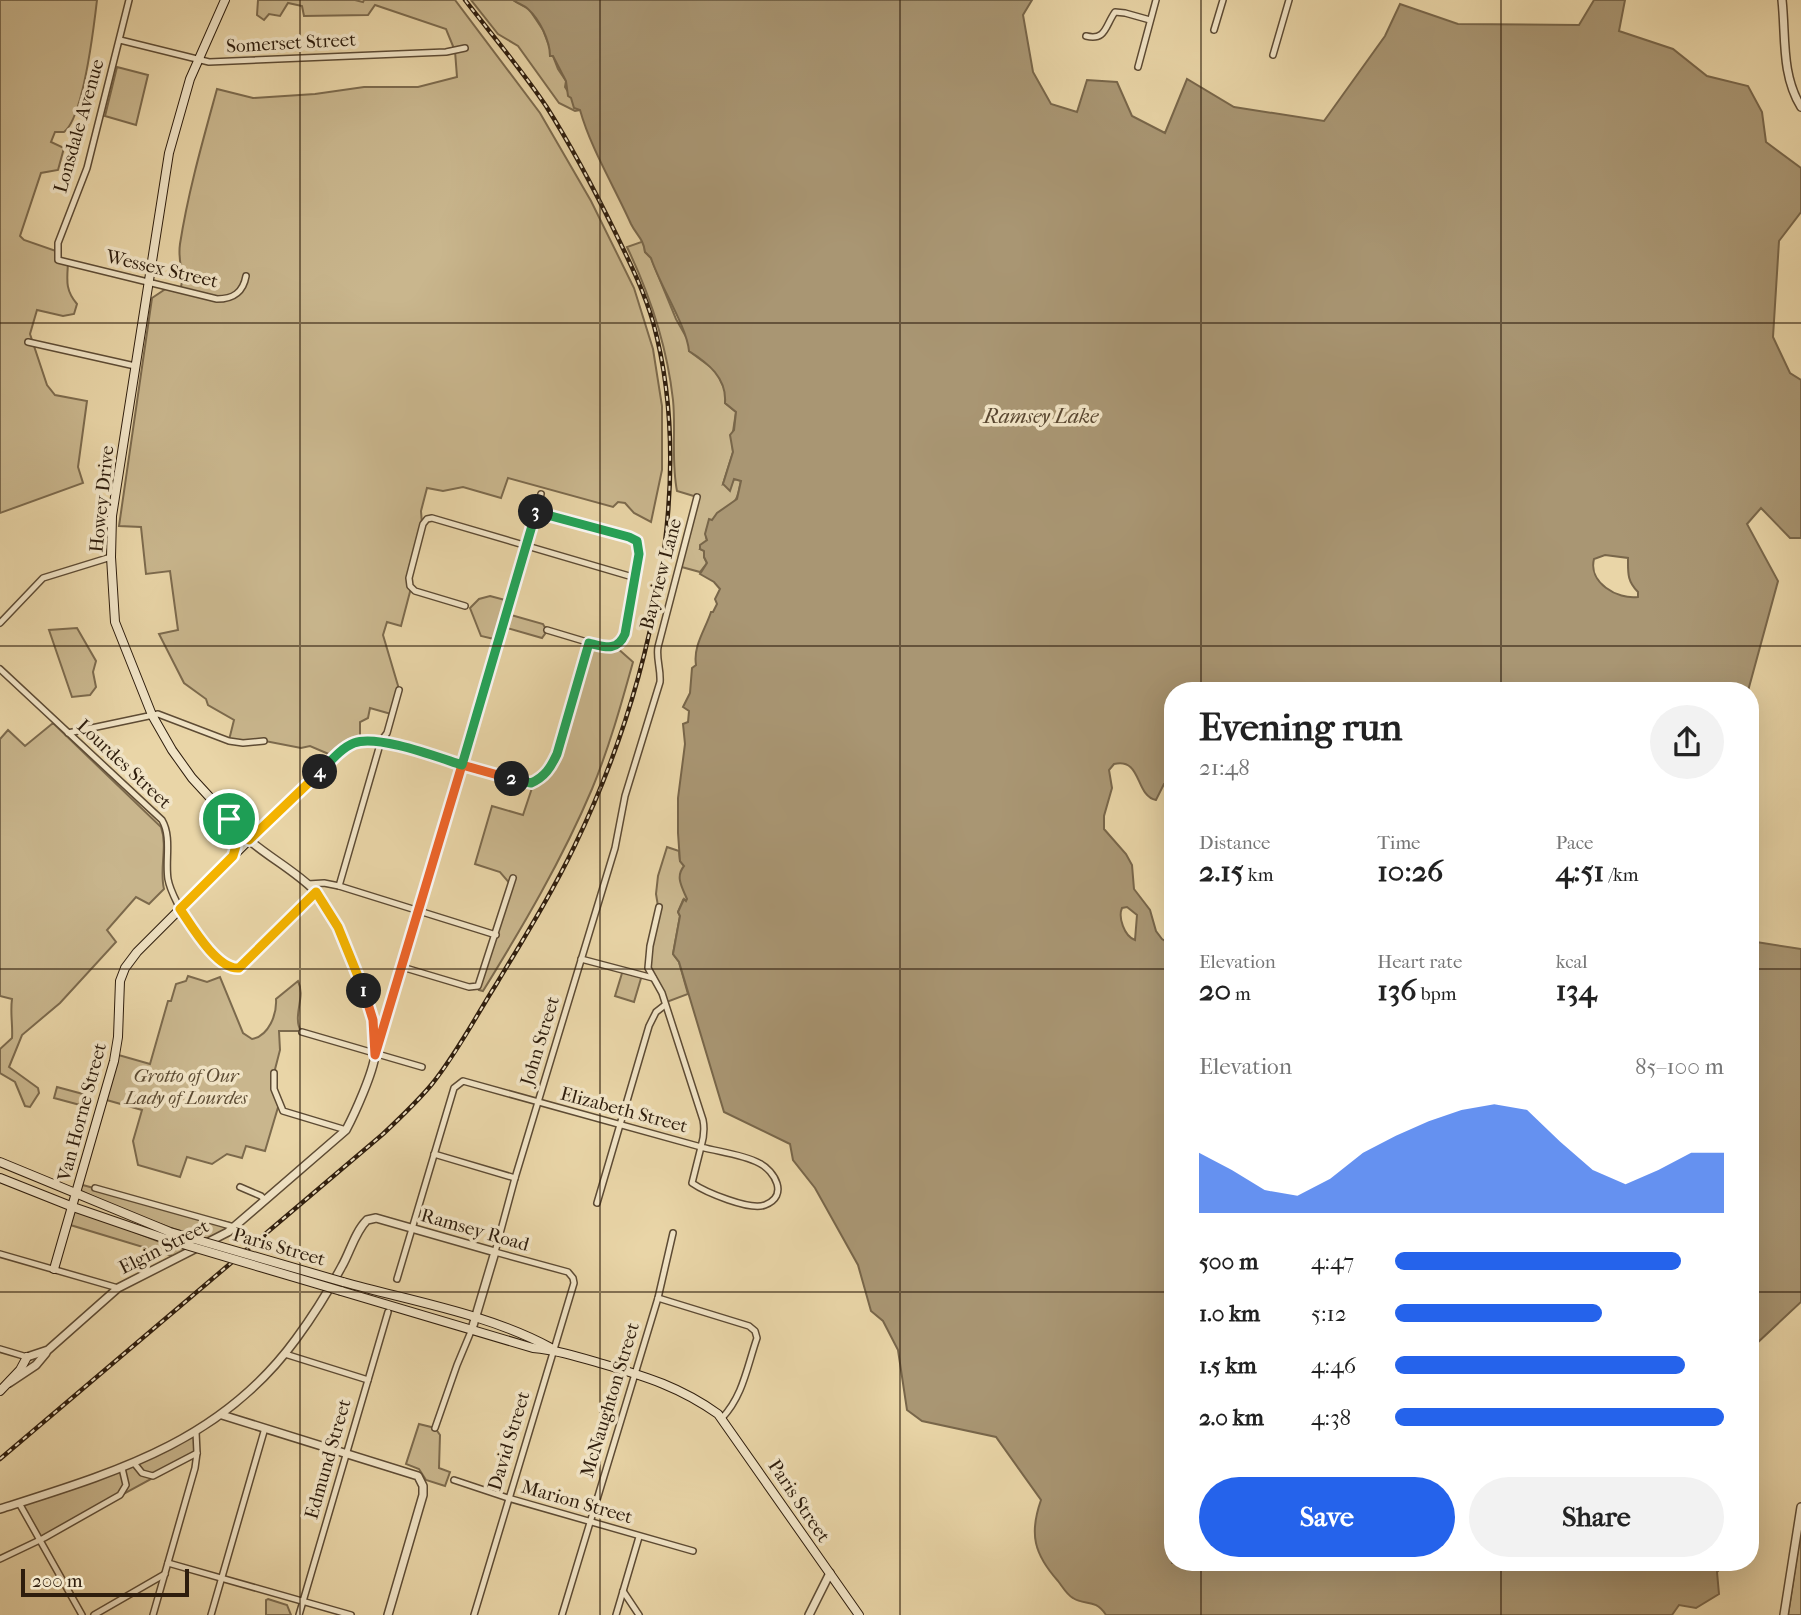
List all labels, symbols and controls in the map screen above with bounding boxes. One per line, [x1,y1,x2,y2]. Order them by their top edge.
street label: Somerset Street [226,29,357,57]
street label: Lonsdale Avenue [49,57,109,195]
street label: Wessex Street [103,245,220,293]
water label: Ramsey Lake [982,404,1099,428]
street label: Howey Drive [85,444,119,554]
pin: 3 [518,494,554,530]
text: 3 [532,500,539,522]
street label: Bayview Lane [636,516,686,632]
text: Evening run [1199,705,1402,750]
button: share [1650,705,1724,779]
street label: Lourdes Street [72,715,176,813]
pin: 4 [302,754,338,790]
text: 21:48 [1199,754,1250,781]
text: 4 [314,760,325,782]
pin: 2 [494,762,530,796]
text: 2 [507,767,516,789]
pin [199,789,259,849]
icon: arrive [210,800,248,838]
text: Distance [1199,832,1270,854]
text: Time [1377,832,1421,854]
text: Pace [1556,832,1594,854]
text: 2.15 [1199,854,1244,889]
text: 10:26 [1377,854,1443,889]
text: 4:51 [1556,854,1604,889]
text: km [1244,864,1273,886]
text: /km [1604,864,1639,886]
text: Elevation [1199,951,1276,973]
text: Heart rate [1377,951,1462,973]
text: kcal [1556,951,1588,973]
text: 20 [1199,973,1231,1008]
text: 136 [1377,973,1417,1008]
text: 134 [1556,973,1596,1008]
pin: 1 [346,974,382,1009]
text: 1 [360,979,367,1001]
text: m [1231,983,1251,1005]
text: bpm [1417,983,1457,1005]
street label: John Street [515,994,564,1090]
street label: Van Horne Street [53,1040,111,1184]
text: Elevation [1199,1053,1292,1080]
text: 85–100 m [1635,1053,1724,1080]
park label: Grotto of Our Lady of Lourdes [123,1065,249,1109]
street label: Elizabeth Street [558,1082,690,1138]
street label: Ramsey Road [418,1204,532,1256]
street label: Elgin Street [115,1215,213,1279]
street label: Paris Street [230,1223,328,1271]
text: 500 m [1199,1248,1258,1275]
text: 4:47 [1311,1248,1354,1275]
text: 1.0 km [1199,1300,1260,1327]
text: 5:12 [1311,1300,1347,1327]
street label: McNaughton Street [576,1320,644,1480]
text: 1.5 km [1199,1352,1257,1379]
text: 4:46 [1311,1352,1356,1379]
street label: David Street [483,1389,535,1493]
street label: Edmund Street [300,1396,356,1522]
text: 2.0 km [1199,1404,1264,1431]
text: 4:38 [1311,1404,1351,1431]
street label: Paris Street [763,1455,835,1547]
street label: Marion Street [519,1476,635,1528]
button: Save [1199,1477,1455,1557]
button: Share [1469,1477,1724,1557]
scale bar [21,1566,189,1598]
text: 200 m [32,1570,83,1592]

